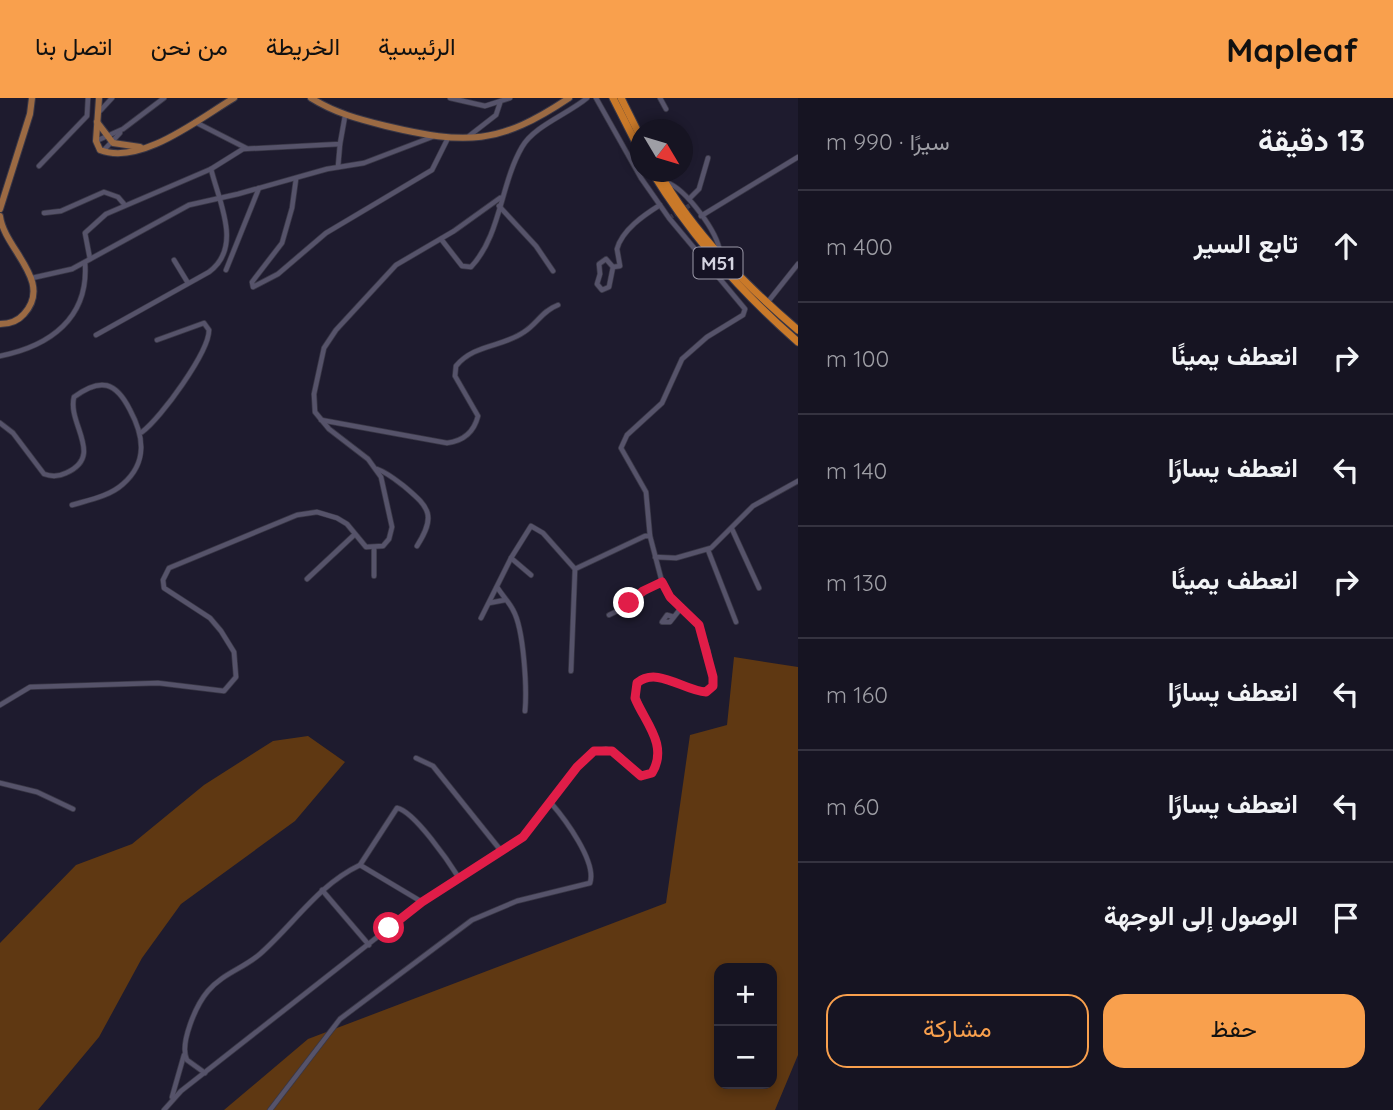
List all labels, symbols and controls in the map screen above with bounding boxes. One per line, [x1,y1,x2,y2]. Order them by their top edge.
text: Mapleaf [1226,29,1358,70]
text: اتصل بنا [35,31,113,61]
text: من نحن [151,31,228,61]
text: الخريطة [266,31,340,61]
text: الرئيسية [378,31,456,61]
north arrow [630,119,693,182]
text: 13 دقيقة [1258,121,1365,159]
text: سيرًا · 990 m [826,127,950,156]
text: تابع السير [1194,227,1298,260]
icon: ahead [1327,227,1365,265]
text: 400 m [826,232,893,261]
road number: M51 [694,248,742,279]
text: انعطف يمينًا [1171,339,1298,372]
icon: right [1327,339,1365,377]
text: 100 m [826,344,889,373]
text: انعطف يسارًا [1168,451,1298,484]
icon: left [1327,451,1365,489]
text: 140 m [826,456,887,485]
text: انعطف يمينًا [1171,563,1298,596]
icon: right [1327,563,1365,601]
text: 130 m [826,568,888,597]
route end [613,587,644,618]
text: انعطف يسارًا [1168,675,1298,708]
icon: left [1327,675,1365,713]
text: 160 m [826,680,888,709]
text: انعطف يسارًا [1168,787,1298,820]
icon: left [1327,787,1365,825]
text: 60 m [826,792,879,821]
text: الوصول إلى الوجهة [1104,899,1298,932]
icon: arrive [1327,899,1365,937]
route start [373,912,404,943]
map controls [714,963,777,1089]
button: + [714,963,777,1026]
button: مشاركة [826,994,1089,1068]
button: حفظ [1103,994,1365,1068]
button: − [714,1026,777,1089]

